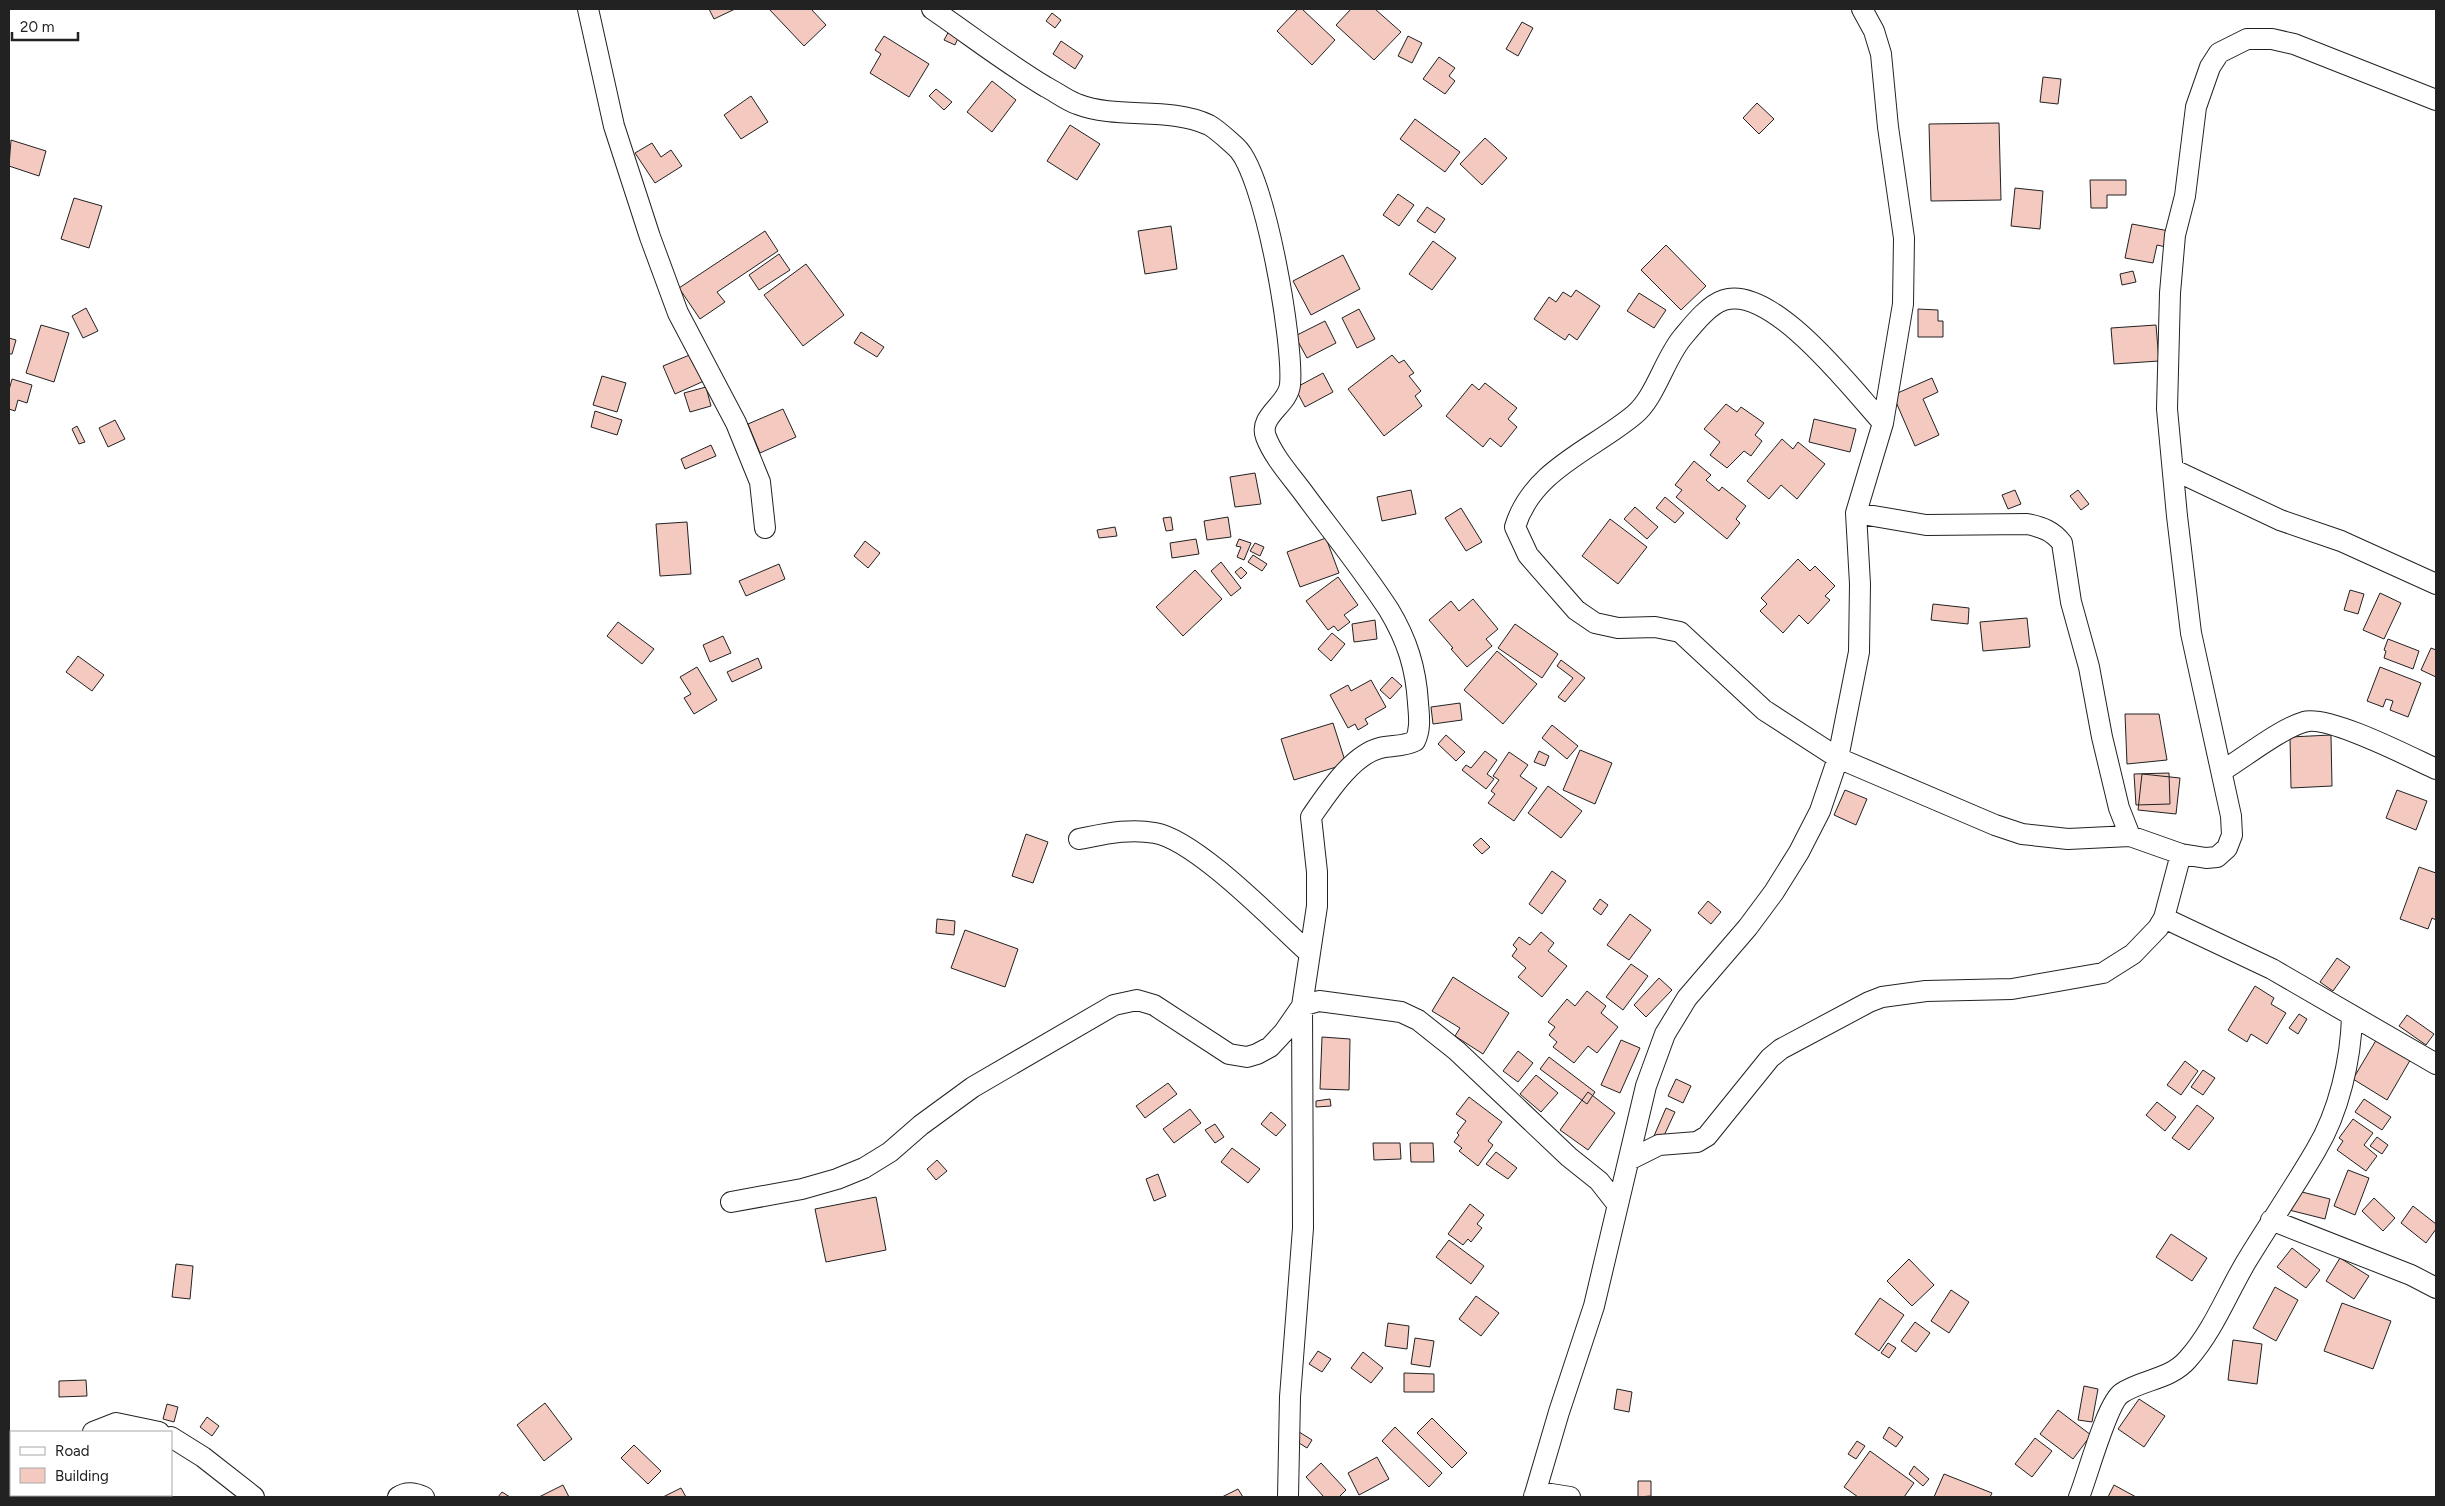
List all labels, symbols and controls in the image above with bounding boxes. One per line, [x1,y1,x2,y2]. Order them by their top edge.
scale bar [12,10,79,42]
text: 20 m [20,18,54,36]
legend [10,1431,172,1496]
text: Road [55,1442,90,1460]
text: Building [55,1467,109,1485]

